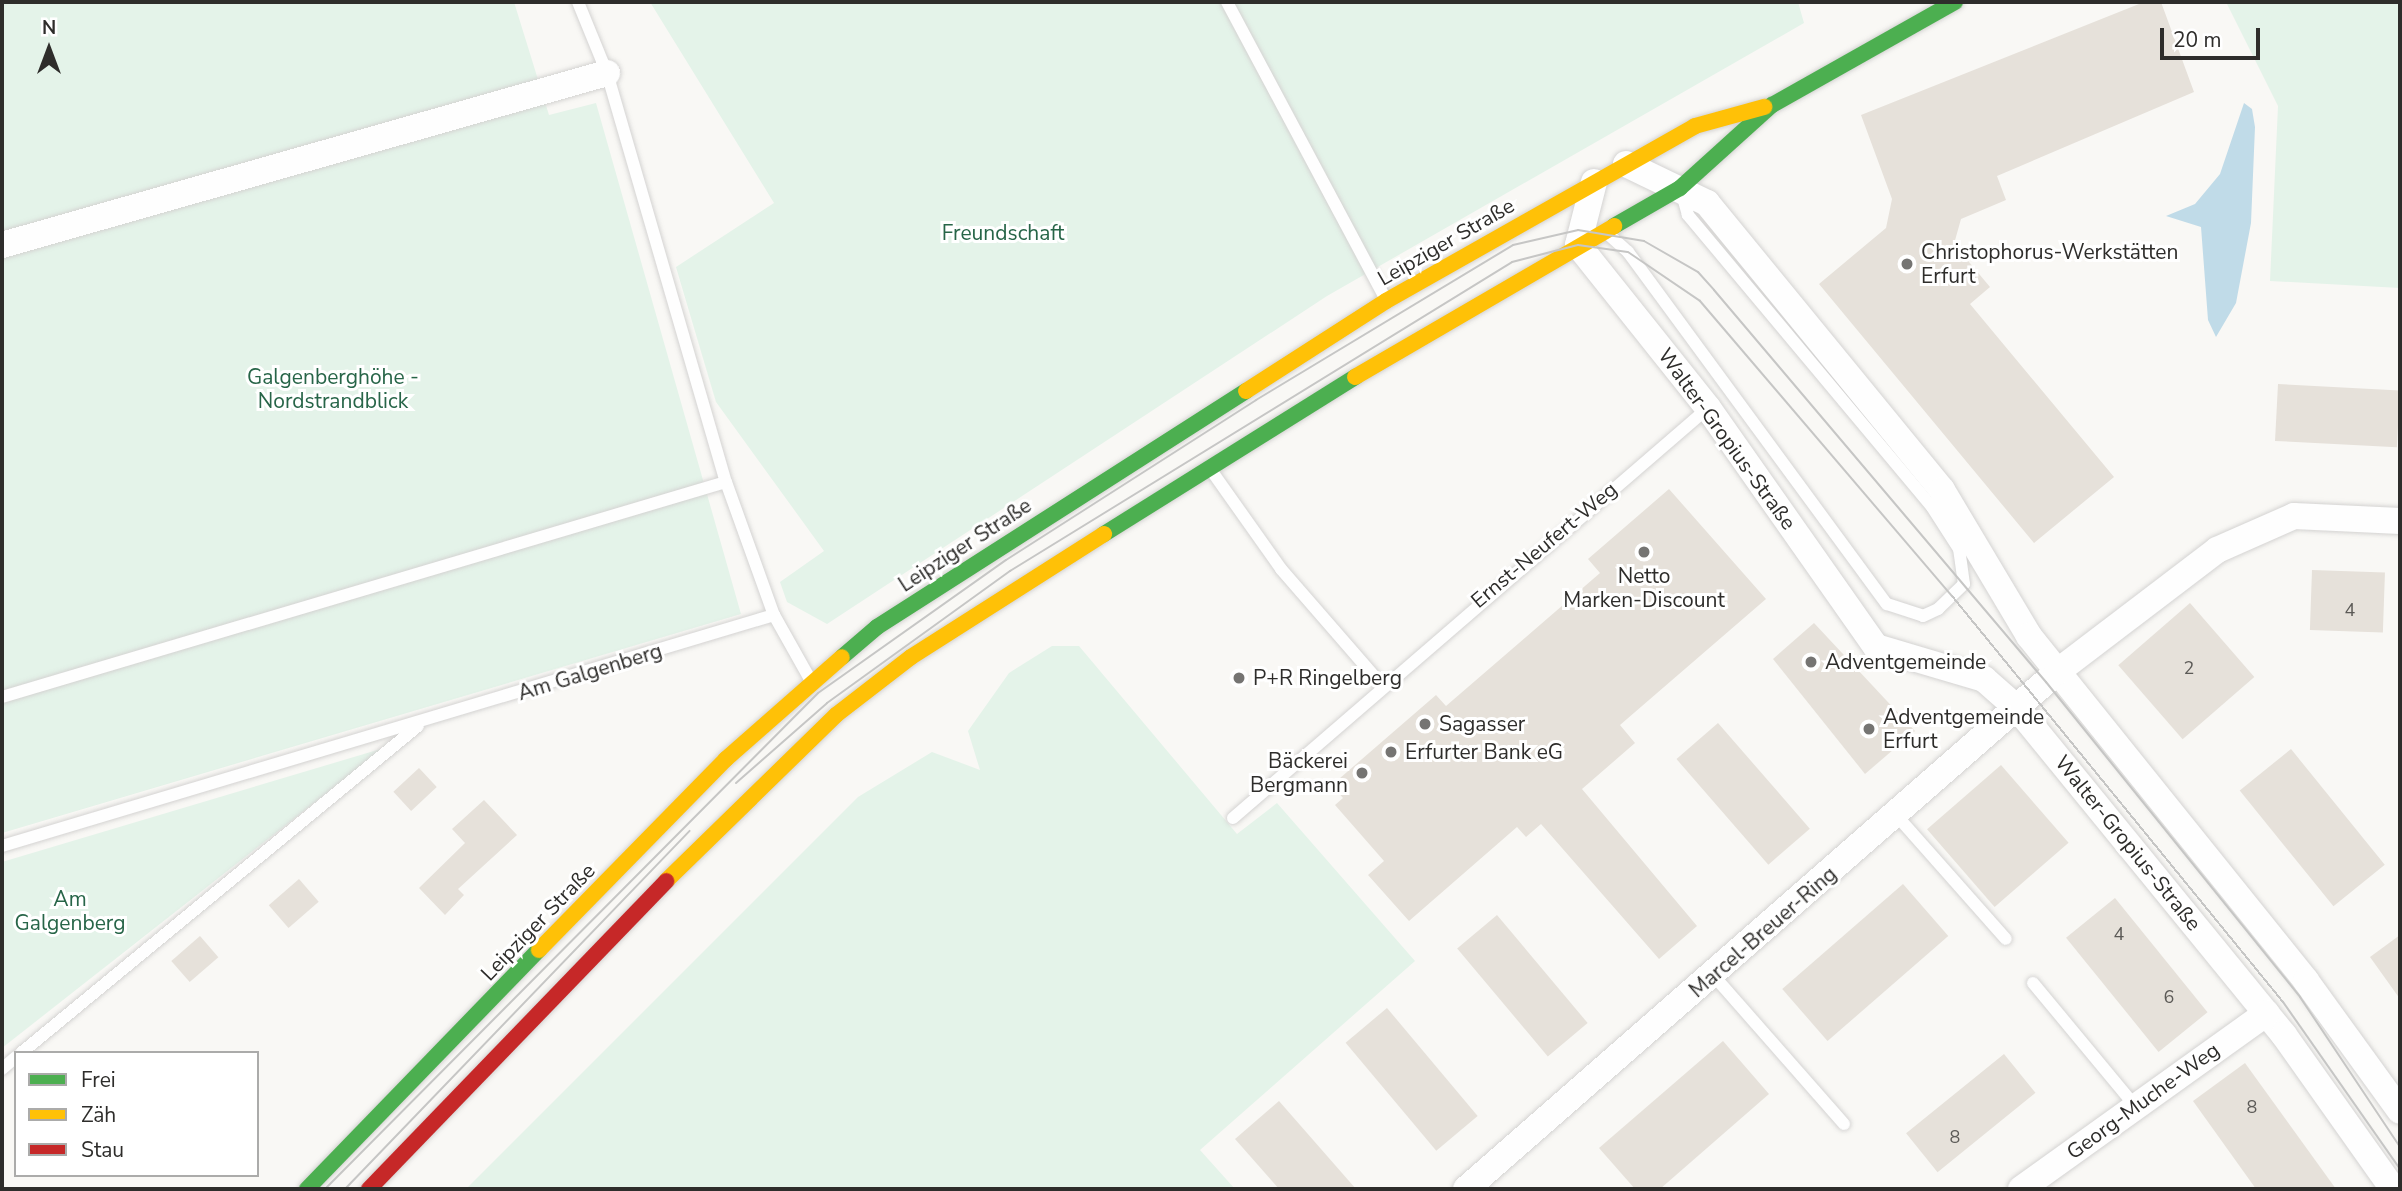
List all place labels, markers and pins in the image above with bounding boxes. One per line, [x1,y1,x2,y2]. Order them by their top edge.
place label: Christophorus-Werkstätten Erfurt [1921,239,2178,289]
marker: Christophorus-Werkstätten Erfurt [1899,256,1915,272]
marker: Netto Marken-Discount [1636,544,1652,560]
place label: Netto Marken-Discount [1563,563,1725,613]
place label: Adventgemeinde [1825,649,1986,675]
marker: Adventgemeinde [1803,654,1819,670]
place label: P+R Ringelberg [1253,665,1402,691]
marker: P+R Ringelberg [1231,670,1247,686]
place label: Adventgemeinde Erfurt [1883,704,2044,754]
place label: Sagasser [1439,711,1525,737]
marker: Sagasser [1417,716,1433,732]
marker: Adventgemeinde Erfurt [1861,721,1877,737]
place label: Erfurter Bank eG [1405,739,1563,765]
marker: Erfurter Bank eG [1383,744,1399,760]
place label: Bäckerei Bergmann [1250,748,1348,798]
marker: Bäckerei Bergmann [1354,765,1370,781]

